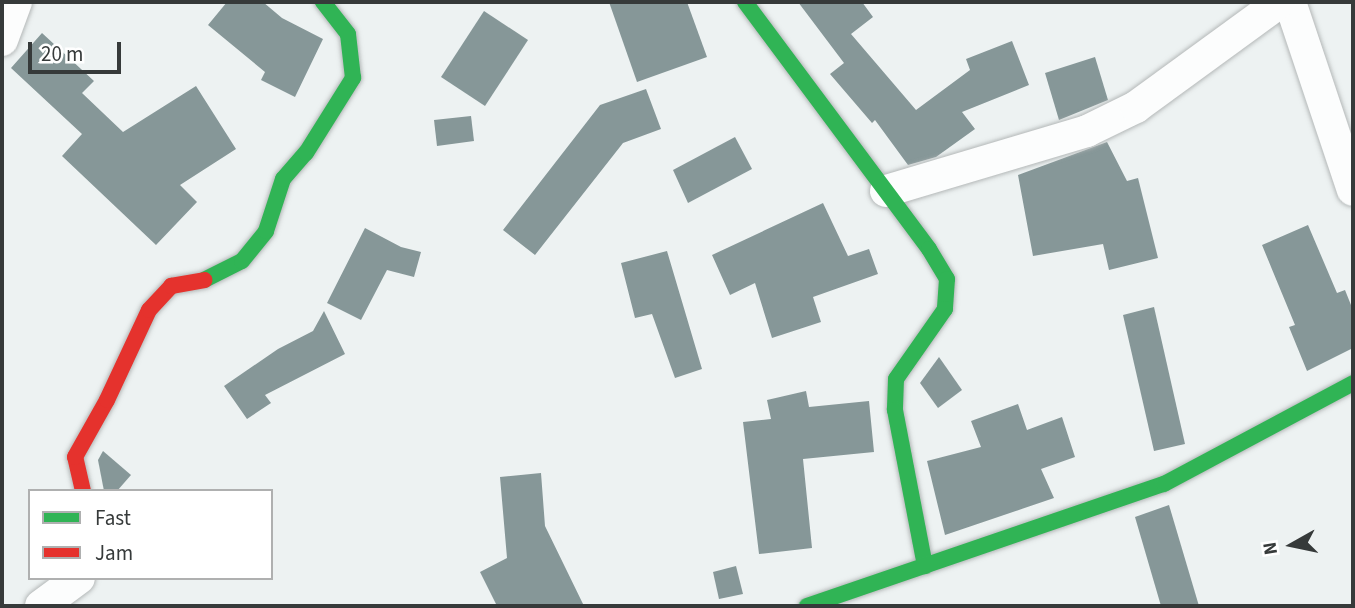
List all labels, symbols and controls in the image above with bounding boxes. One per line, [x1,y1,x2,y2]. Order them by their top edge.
scale bar [32,28,124,72]
text: 20 m [41,39,83,69]
legend [28,489,273,580]
text: Fast [95,503,131,533]
north arrow [1257,510,1327,580]
text: Jam [95,538,133,568]
text: N [1256,540,1285,557]

